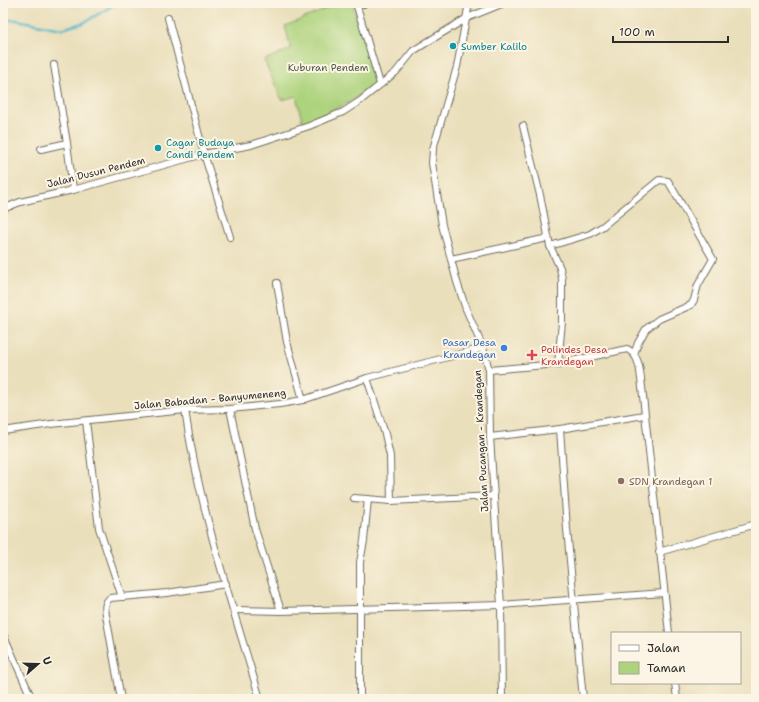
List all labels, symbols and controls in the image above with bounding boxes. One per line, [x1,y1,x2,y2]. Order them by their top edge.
scale bar [613,18,728,44]
text: 100 m [619,24,655,40]
place label: Sumber Kalilo [461,40,527,53]
marker: Sumber Kalilo [448,41,458,51]
park label: Kuburan Pendem [288,61,369,74]
place label: Cagar Budaya Candi Pendem [166,136,235,161]
marker: Cagar Budaya Candi Pendem [153,143,163,153]
street label: Jalan Dusun Pendem [46,153,147,190]
place label: Pasar Desa Krandegan [442,336,497,361]
marker: Pasar Desa Krandegan [499,343,509,353]
place label: Polindes Desa Krandegan [541,343,608,368]
marker: Polindes Desa Krandegan [526,349,538,361]
street label: Jalan Pucangan - Krandegan [471,370,491,512]
street label: Jalan Babadan - Banyumeneng [133,386,287,412]
place label: SDN Krandegan 1 [629,475,712,488]
marker: SDN Krandegan 1 [616,476,626,486]
legend [611,632,741,684]
text: Jalan [647,640,680,656]
north arrow [18,644,58,684]
text: U [39,655,55,667]
text: Taman [647,660,686,676]

